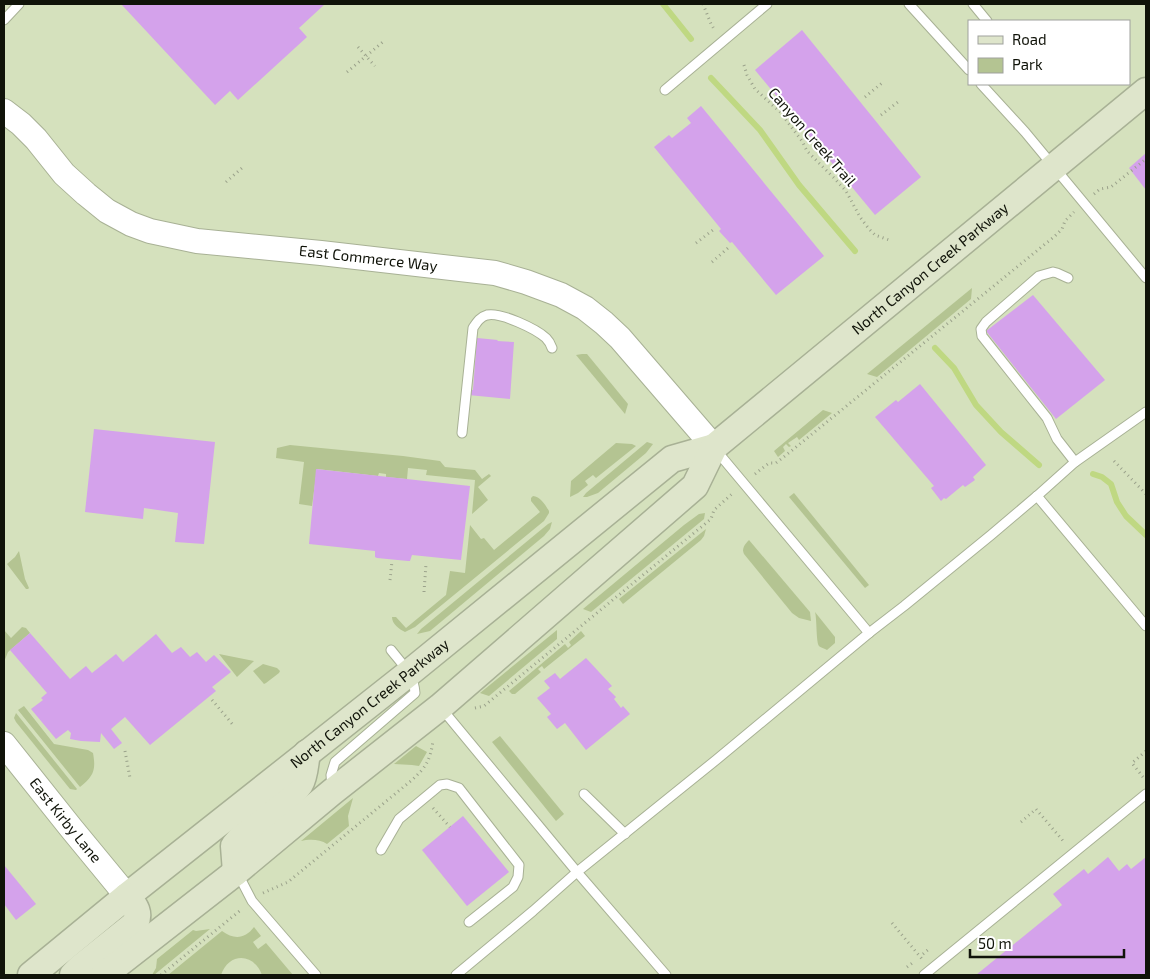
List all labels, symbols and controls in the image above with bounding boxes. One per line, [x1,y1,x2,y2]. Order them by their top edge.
legend [968,20,1130,85]
text: Road [1012,30,1047,48]
text: Park [1012,55,1043,73]
street label: Canyon Creek Trail [765,83,861,190]
street label: North Canyon Creek Parkway [848,198,1012,338]
street label: East Commerce Way [298,241,439,274]
street label: North Canyon Creek Parkway [286,634,452,771]
street label: East Kirby Lane [26,774,106,866]
scale bar [970,926,1124,958]
text: 50 m [978,934,1012,952]

